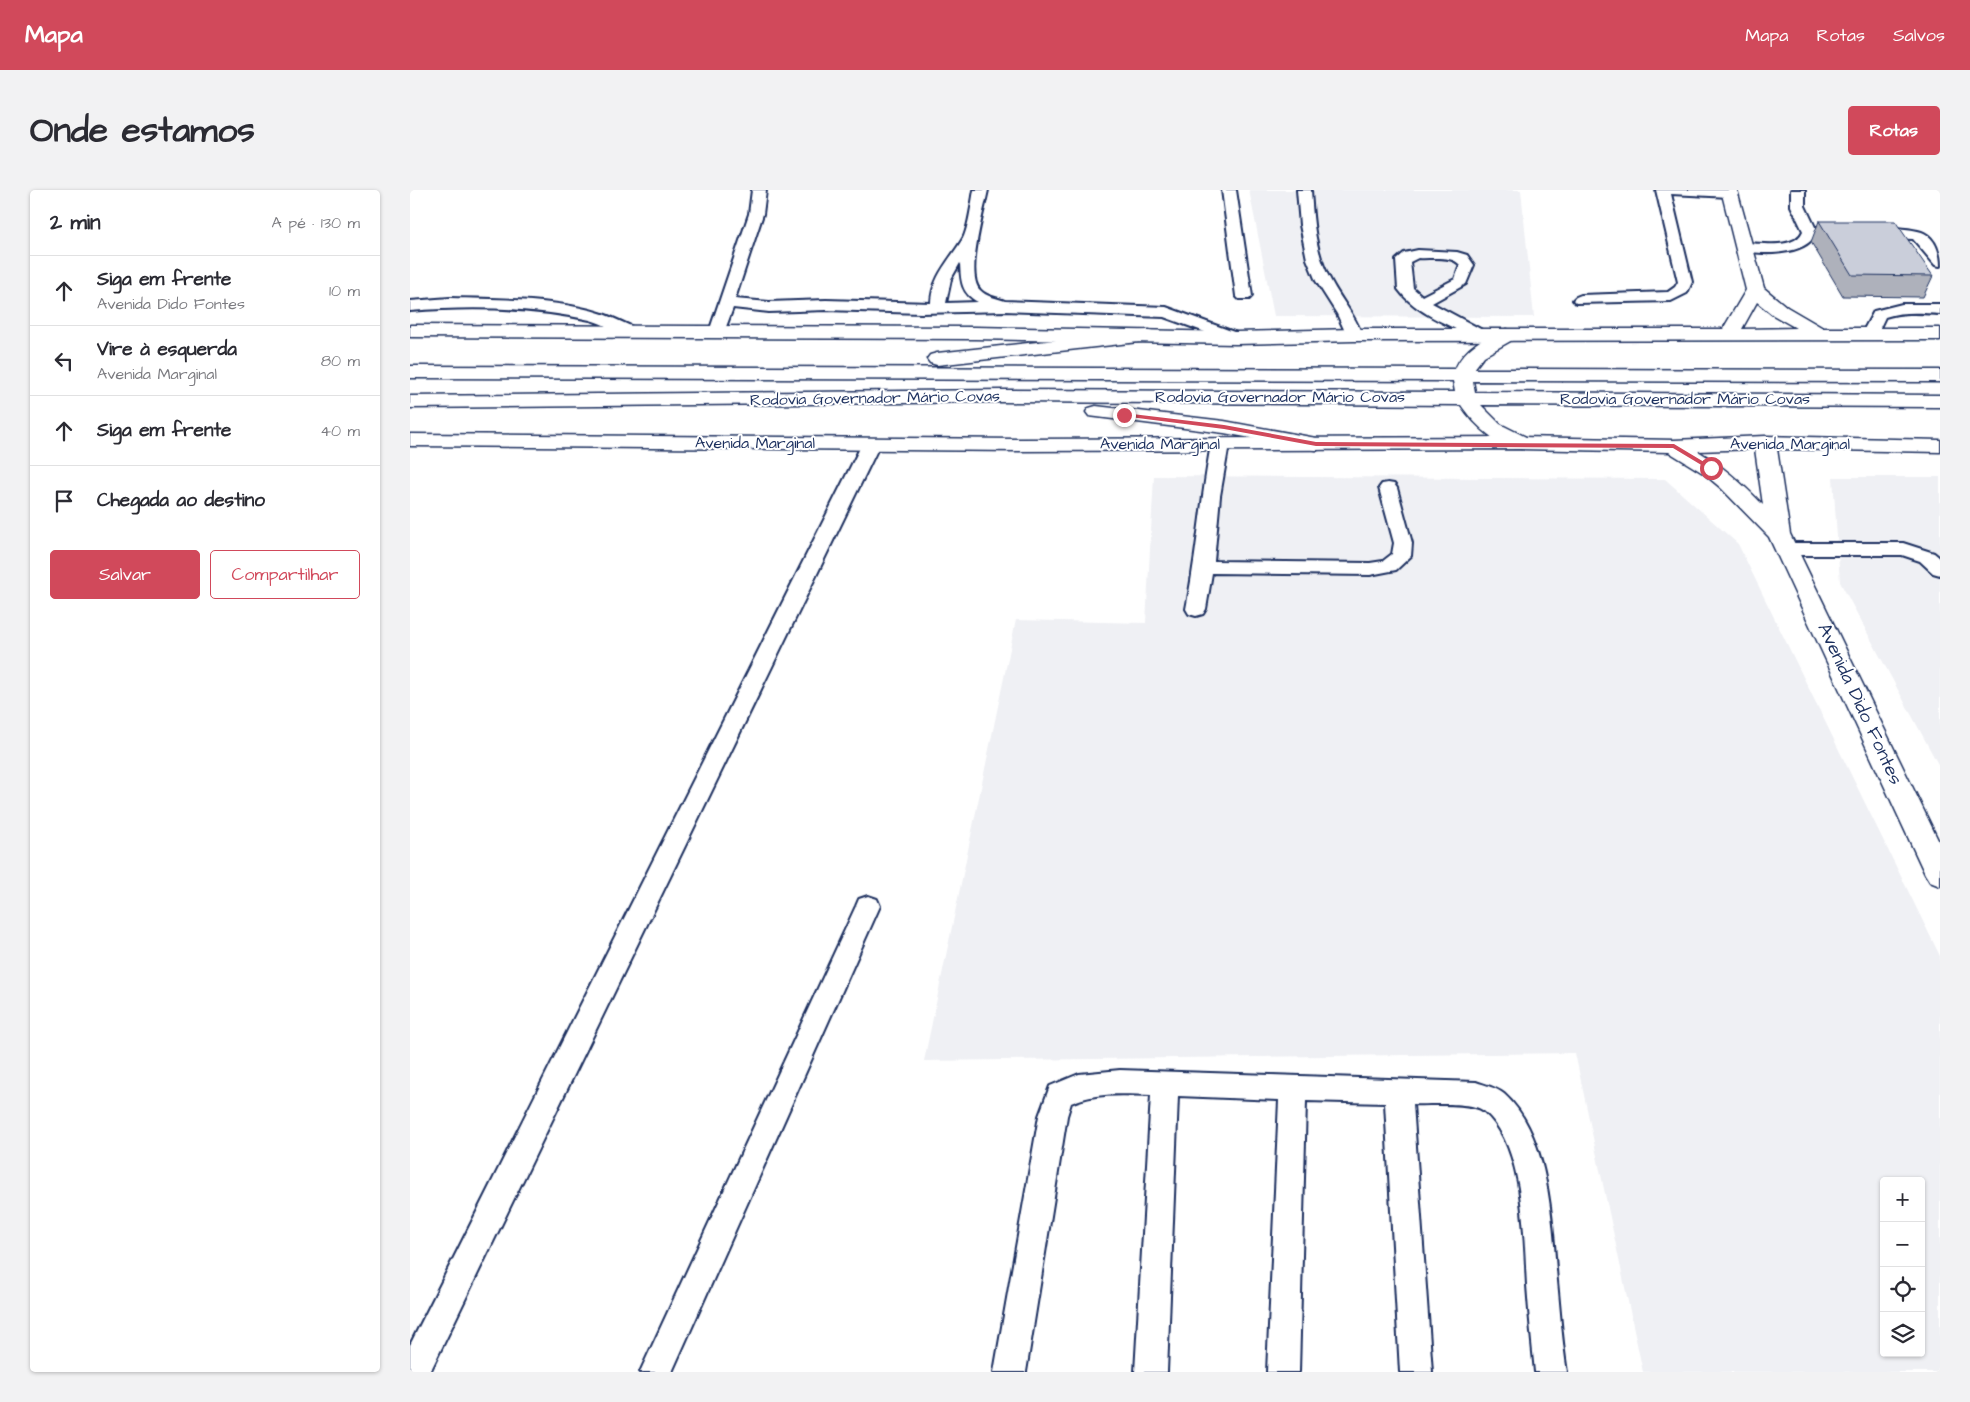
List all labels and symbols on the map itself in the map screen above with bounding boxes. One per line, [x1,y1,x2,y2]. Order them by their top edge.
street label: Rodovia Governador Mário Covas [750,385,1000,411]
street label: Rodovia Governador Mário Covas [1155,386,1405,408]
street label: Rodovia Governador Mário Covas [1560,388,1810,410]
route end [1113,404,1136,427]
street label: Avenida Marginal [695,432,815,455]
street label: Avenida Marginal [1100,433,1220,456]
street label: Avenida Marginal [1730,433,1850,456]
route start [1700,457,1723,480]
street label: Avenida Dido Fontes [1811,619,1909,789]

